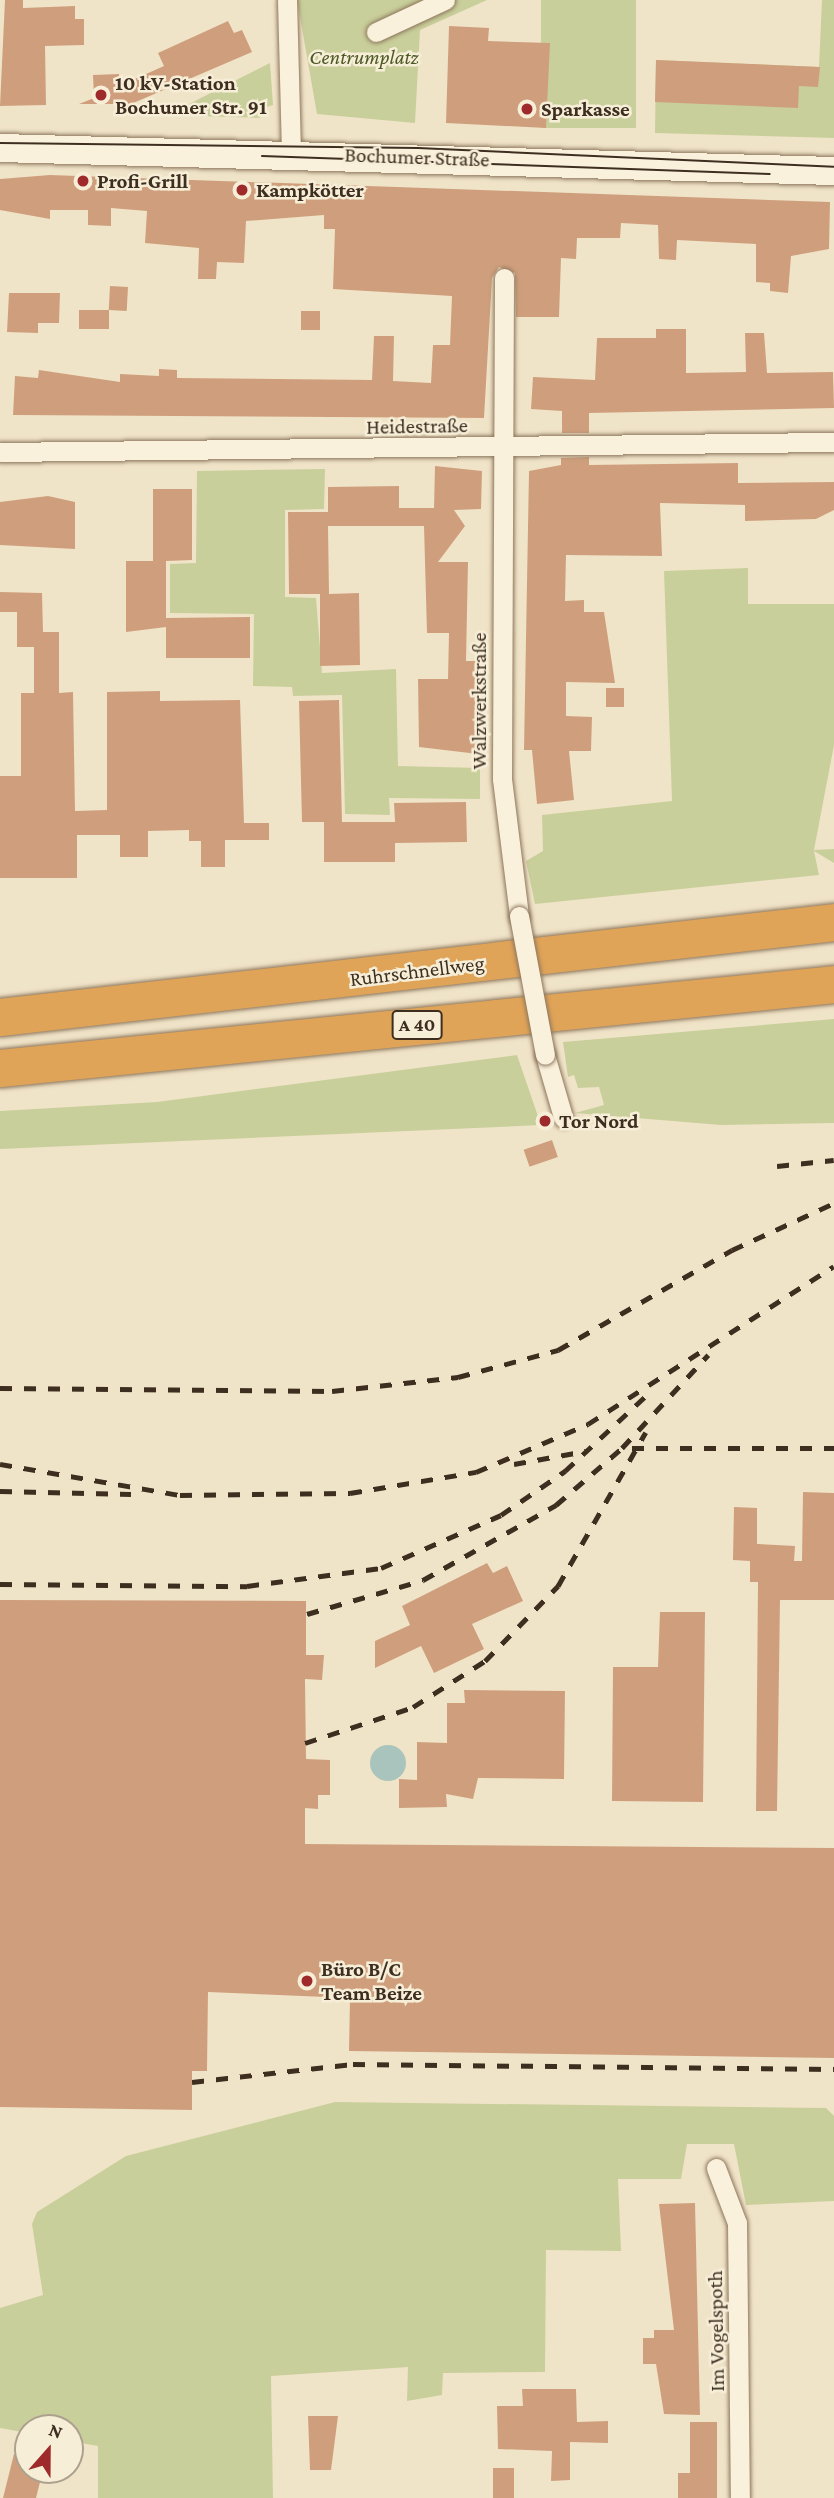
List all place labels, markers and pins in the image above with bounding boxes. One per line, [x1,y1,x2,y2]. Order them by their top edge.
place label: 10 kV-Station Bochumer Str. 91 [115,70,267,120]
marker: 10 kV-Station Bochumer Str. 91 [93,87,109,103]
place label: Sparkasse [541,96,630,122]
marker: Sparkasse [519,101,535,117]
place label: Profi-Grill [97,168,188,194]
marker: Profi-Grill [75,173,91,189]
place label: Kampkötter [256,177,364,203]
marker: Kampkötter [234,182,250,198]
place label: Tor Nord [559,1108,638,1134]
marker: Tor Nord [537,1113,553,1129]
place label: Büro B/C Team Beize [321,1956,422,2006]
marker: Büro B/C Team Beize [299,1973,315,1989]

